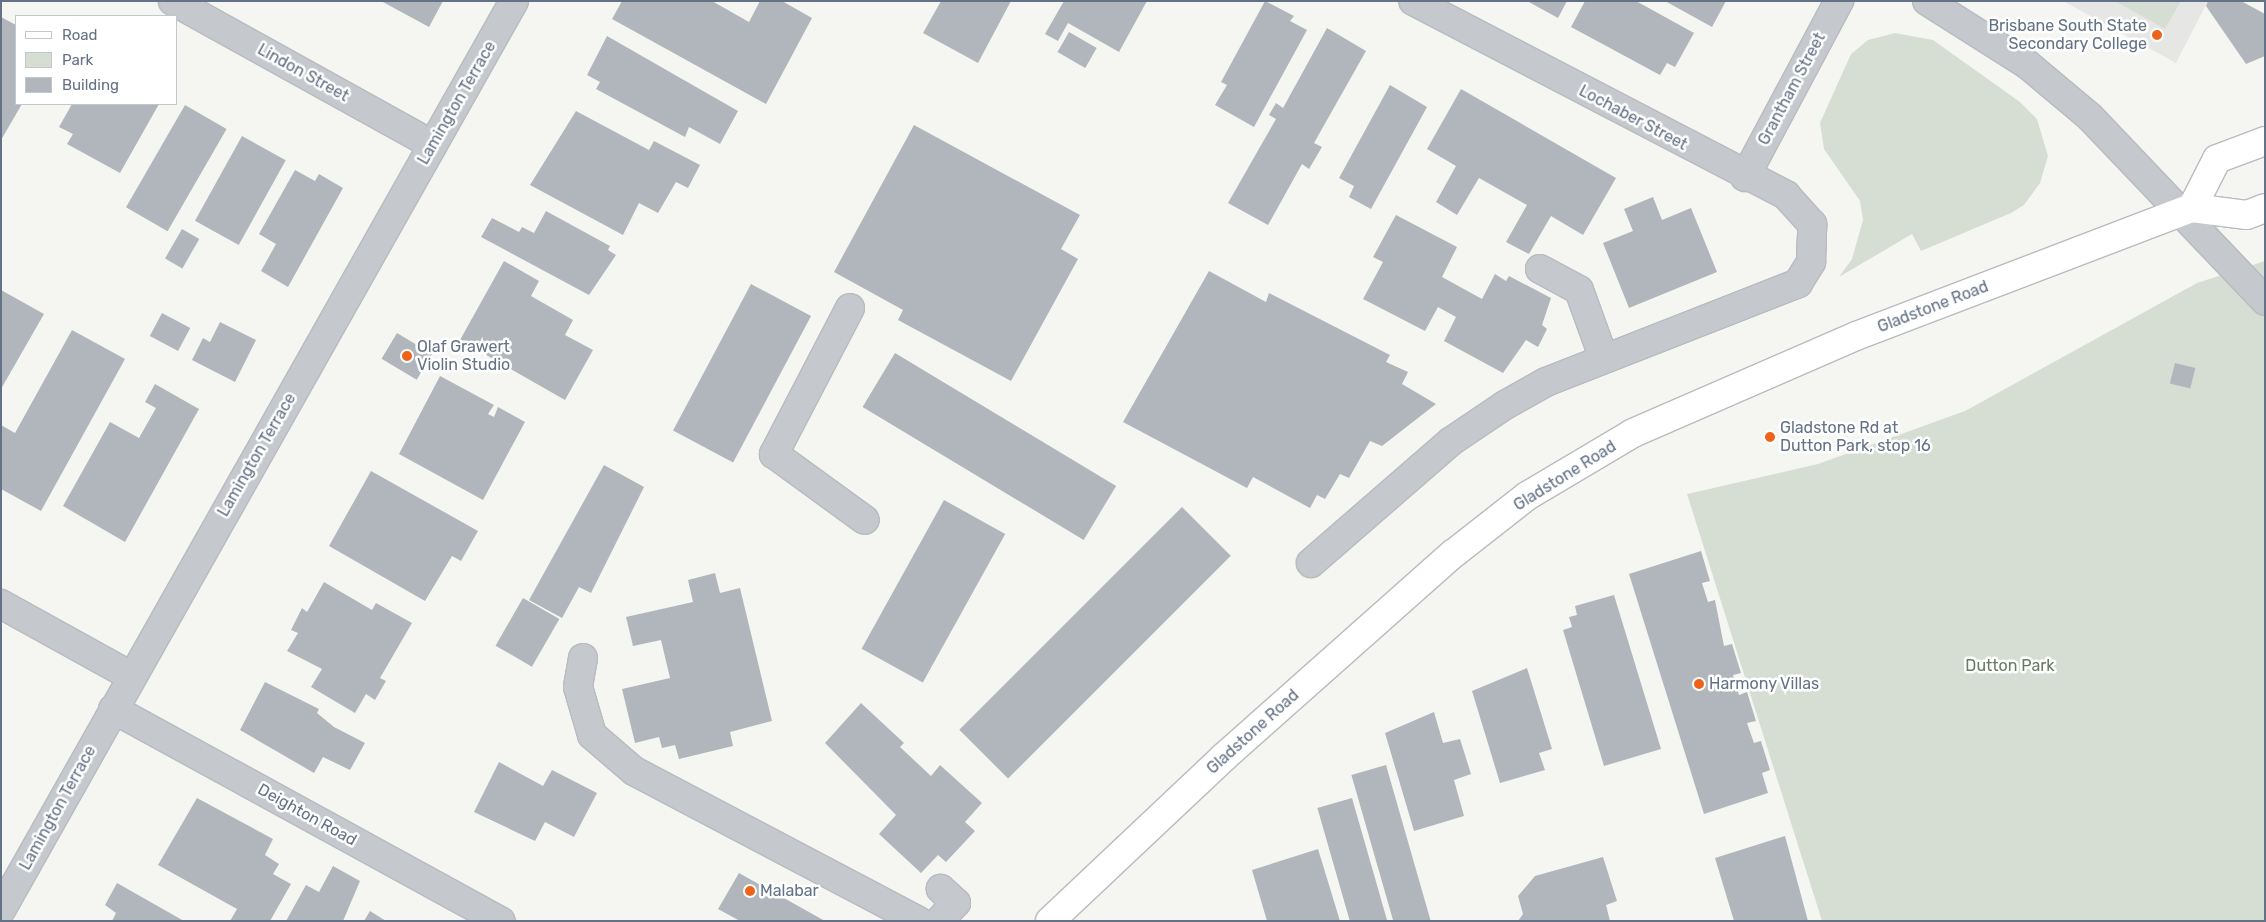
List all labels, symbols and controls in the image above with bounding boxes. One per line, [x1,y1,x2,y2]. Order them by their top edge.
legend [15,15,178,105]
place label: Brisbane South State Secondary College [1988,16,2147,54]
text: Road [62,26,98,44]
marker: Brisbane South State Secondary College [2151,29,2163,41]
street label: Grantham Street [1754,30,1830,148]
street label: Lamington Terrace [414,38,500,168]
street label: Lindon Street [254,40,352,106]
text: Park [62,51,93,69]
text: Building [62,76,119,94]
street label: Lochaber Street [1575,81,1691,155]
street label: Gladstone Road [1875,277,1991,337]
place label: Olaf Grawert Violin Studio [417,337,510,375]
marker: Olaf Grawert Violin Studio [401,350,413,362]
street label: Lamington Terrace [214,390,300,520]
place label: Gladstone Rd at Dutton Park, stop 16 [1780,418,1931,456]
marker: Gladstone Rd at Dutton Park, stop 16 [1764,431,1776,443]
street label: Gladstone Road [1510,437,1620,515]
park label: Dutton Park [1965,656,2055,676]
place label: Harmony Villas [1709,674,1820,694]
marker: Harmony Villas [1693,678,1705,690]
street label: Gladstone Road [1203,686,1303,778]
street label: Lamington Terrace [16,742,100,874]
street label: Deighton Road [254,780,360,850]
place label: Malabar [760,881,819,901]
marker: Malabar [744,885,756,897]

